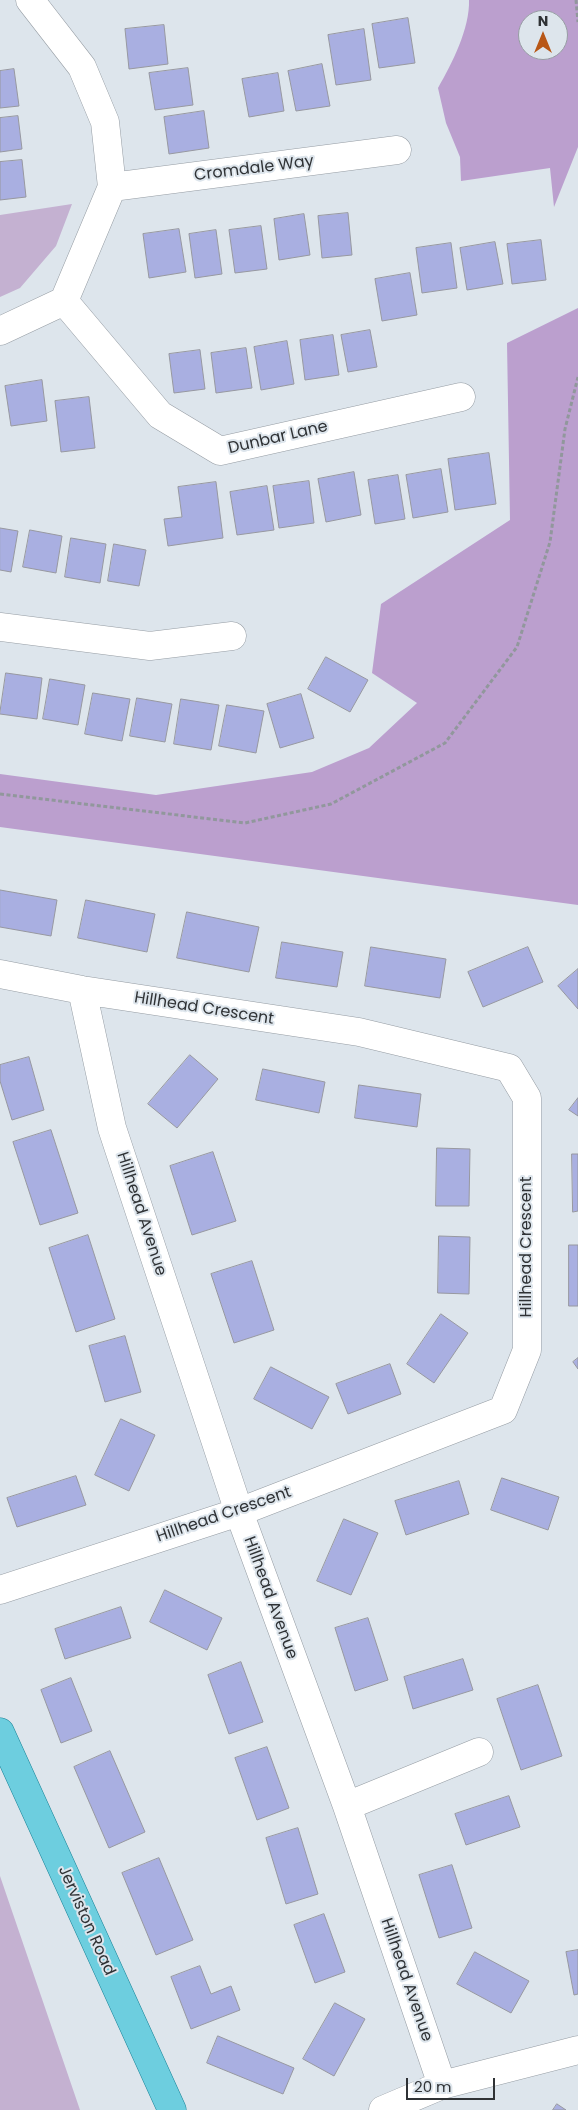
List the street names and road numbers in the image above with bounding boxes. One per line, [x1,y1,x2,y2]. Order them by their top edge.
street label: Cromdale Way [193,152,315,186]
street label: Dunbar Lane [226,417,330,459]
street label: Hillhead Crescent [133,988,275,1030]
street label: Hillhead Avenue [112,1150,170,1278]
street label: Hillhead Crescent [517,1176,537,1318]
street label: Hillhead Crescent [154,1483,294,1547]
street label: Hillhead Avenue [239,1534,301,1662]
street label: Jerviston Road [53,1863,119,1979]
street label: Hillhead Avenue [376,1916,436,2044]

